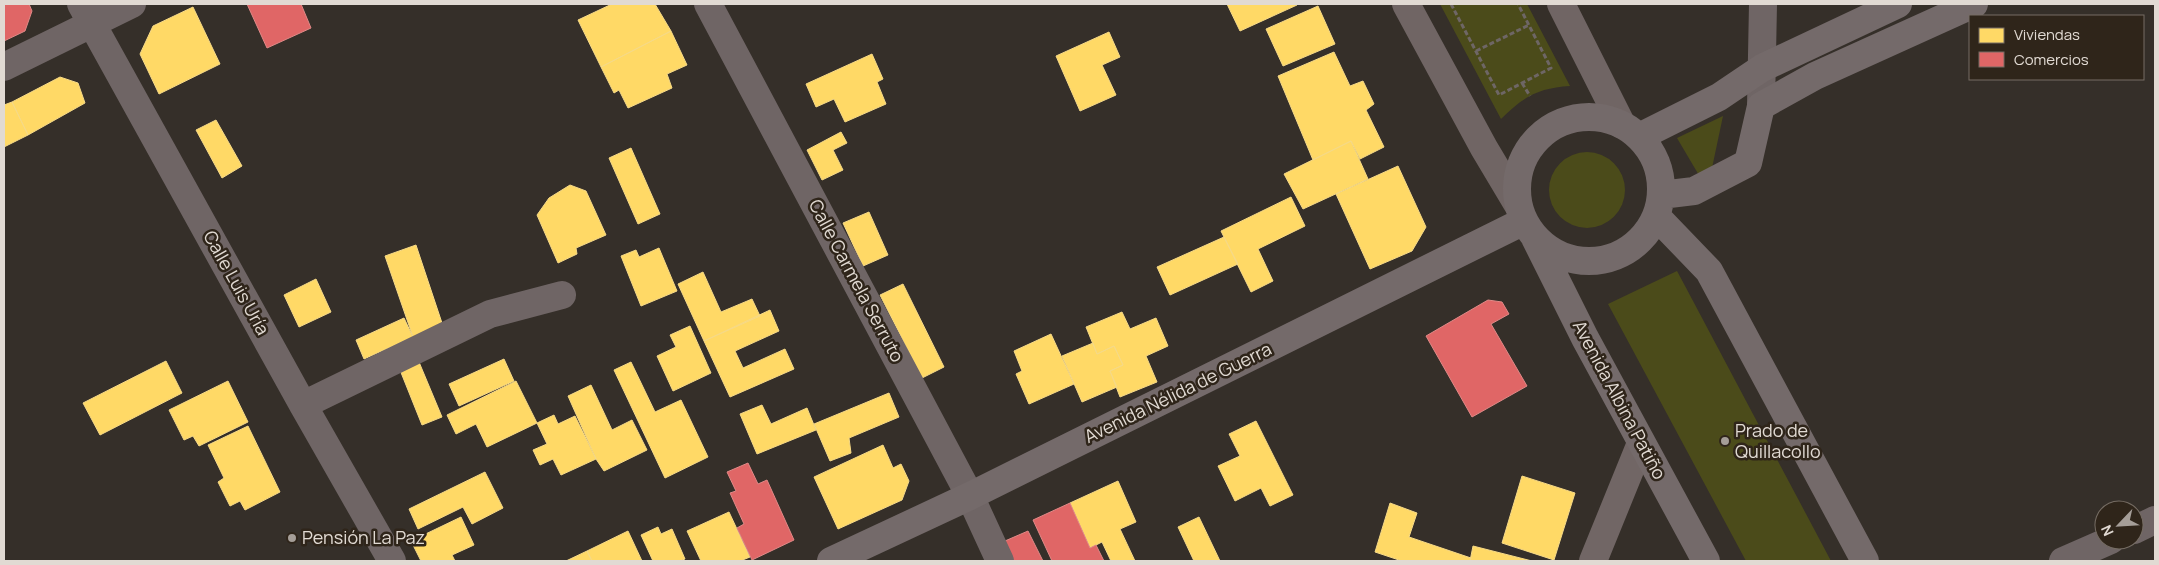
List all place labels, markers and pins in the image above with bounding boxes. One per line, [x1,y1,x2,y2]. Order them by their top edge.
place label: Prado de Quillacollo [1735,418,1821,463]
marker: Prado de Quillacollo [1719,435,1731,447]
place label: Pensión La Paz [302,525,425,549]
marker: Pensión La Paz [286,532,298,544]

